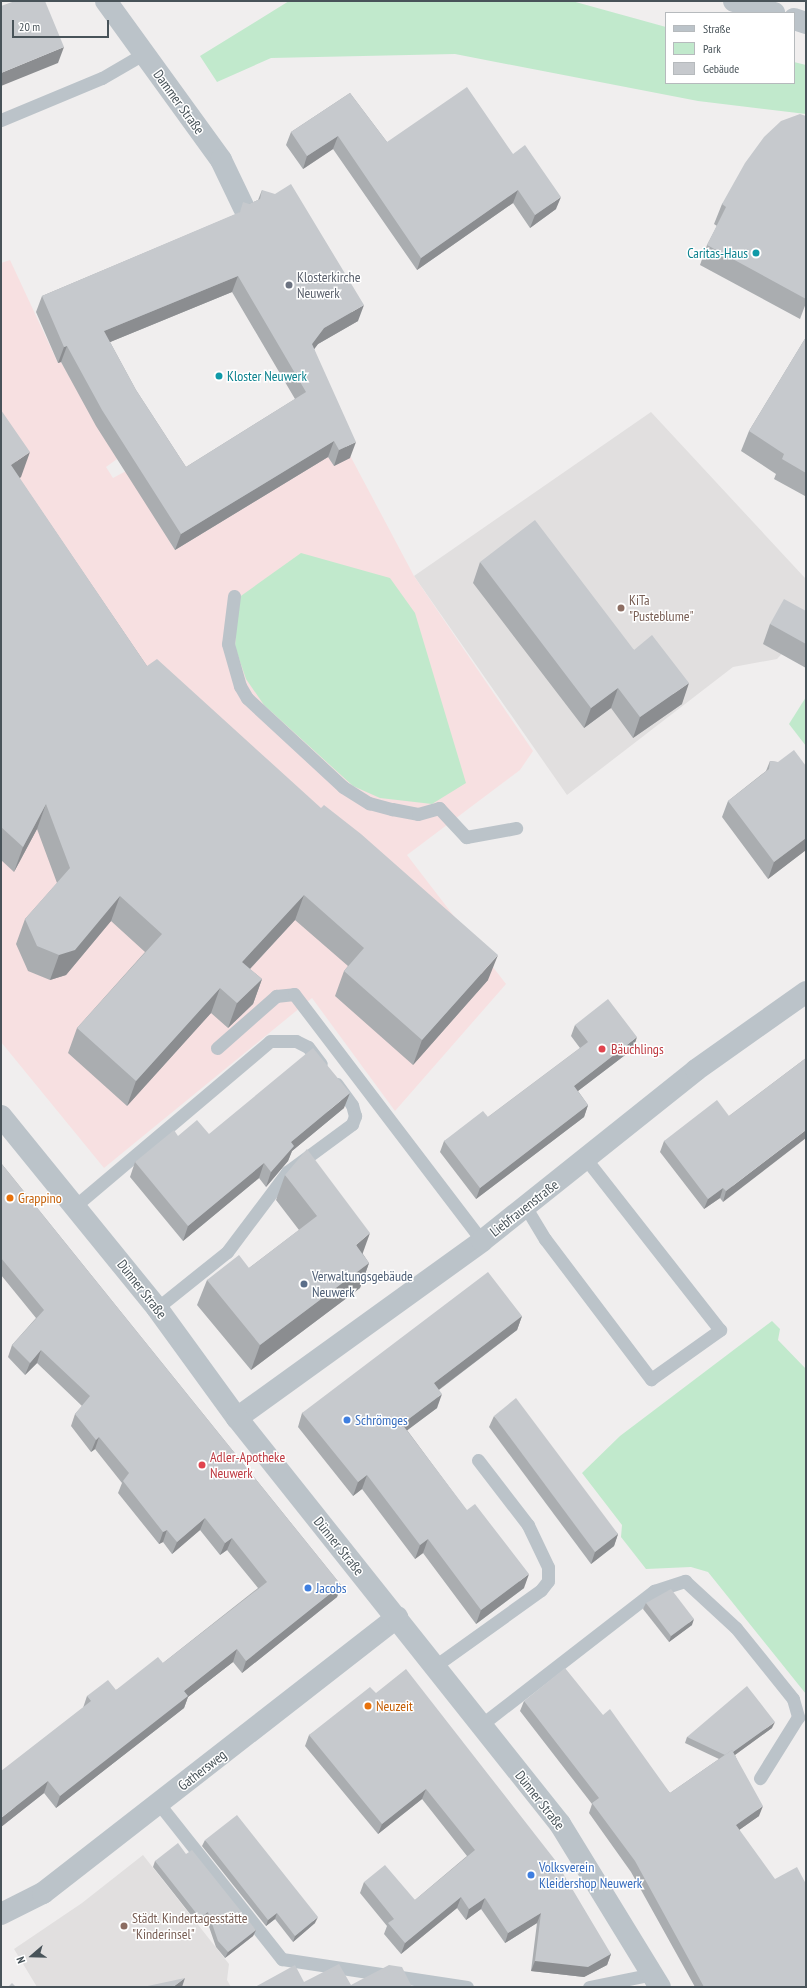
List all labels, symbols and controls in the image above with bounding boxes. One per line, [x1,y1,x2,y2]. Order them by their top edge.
scale bar [14,12,111,38]
legend [665,12,795,84]
text: 20 m [19,19,40,34]
text: Straße [703,21,730,36]
text: Park [703,41,721,56]
text: Gebäude [703,61,739,76]
street label: Dammer Straße [150,66,208,138]
place label: Caritas-Haus [687,245,748,261]
marker: Caritas-Haus [751,248,761,258]
place label: Klosterkirche Neuwerk [297,269,361,302]
marker: Klosterkirche Neuwerk [284,280,294,290]
place label: Kloster Neuwerk [227,368,307,384]
marker: Kloster Neuwerk [214,371,224,381]
place label: KiTa "Pusteblume" [629,592,693,624]
marker: KiTa "Pusteblume" [616,603,626,613]
place label: Bäuchlings [611,1041,664,1057]
marker: Bäuchlings [596,1043,608,1055]
street label: Liebfrauenstraße [486,1176,562,1240]
place label: Grappino [18,1190,62,1206]
marker: Grappino [5,1193,15,1203]
street label: Dünner Straße [114,1256,170,1322]
place label: Verwaltungsgebäude Neuwerk [312,1268,413,1300]
marker: Verwaltungsgebäude Neuwerk [299,1279,309,1289]
place label: Schrömges [355,1412,408,1428]
marker: Schrömges [342,1415,352,1425]
place label: Adler-Apotheke Neuwerk [210,1449,285,1482]
marker: Adler-Apotheke Neuwerk [197,1460,207,1470]
street label: Dünner Straße [310,1513,368,1579]
place label: Jacobs [316,1580,347,1596]
marker: Jacobs [303,1583,313,1593]
place label: Neuzeit [376,1698,413,1714]
marker: Neuzeit [363,1701,373,1711]
street label: Gathersweg [174,1746,230,1794]
street label: Dünner Straße [512,1767,568,1833]
place label: Volksverein Kleidershop Neuwerk [539,1859,642,1892]
marker: Volksverein Kleidershop Neuwerk [526,1870,536,1880]
place label: Städt. Kindertagesstätte "Kinderinsel" [132,1910,248,1942]
marker: Städt. Kindertagesstätte "Kinderinsel" [119,1921,129,1931]
north arrow [12,1936,52,1976]
text: N [13,1955,28,1965]

